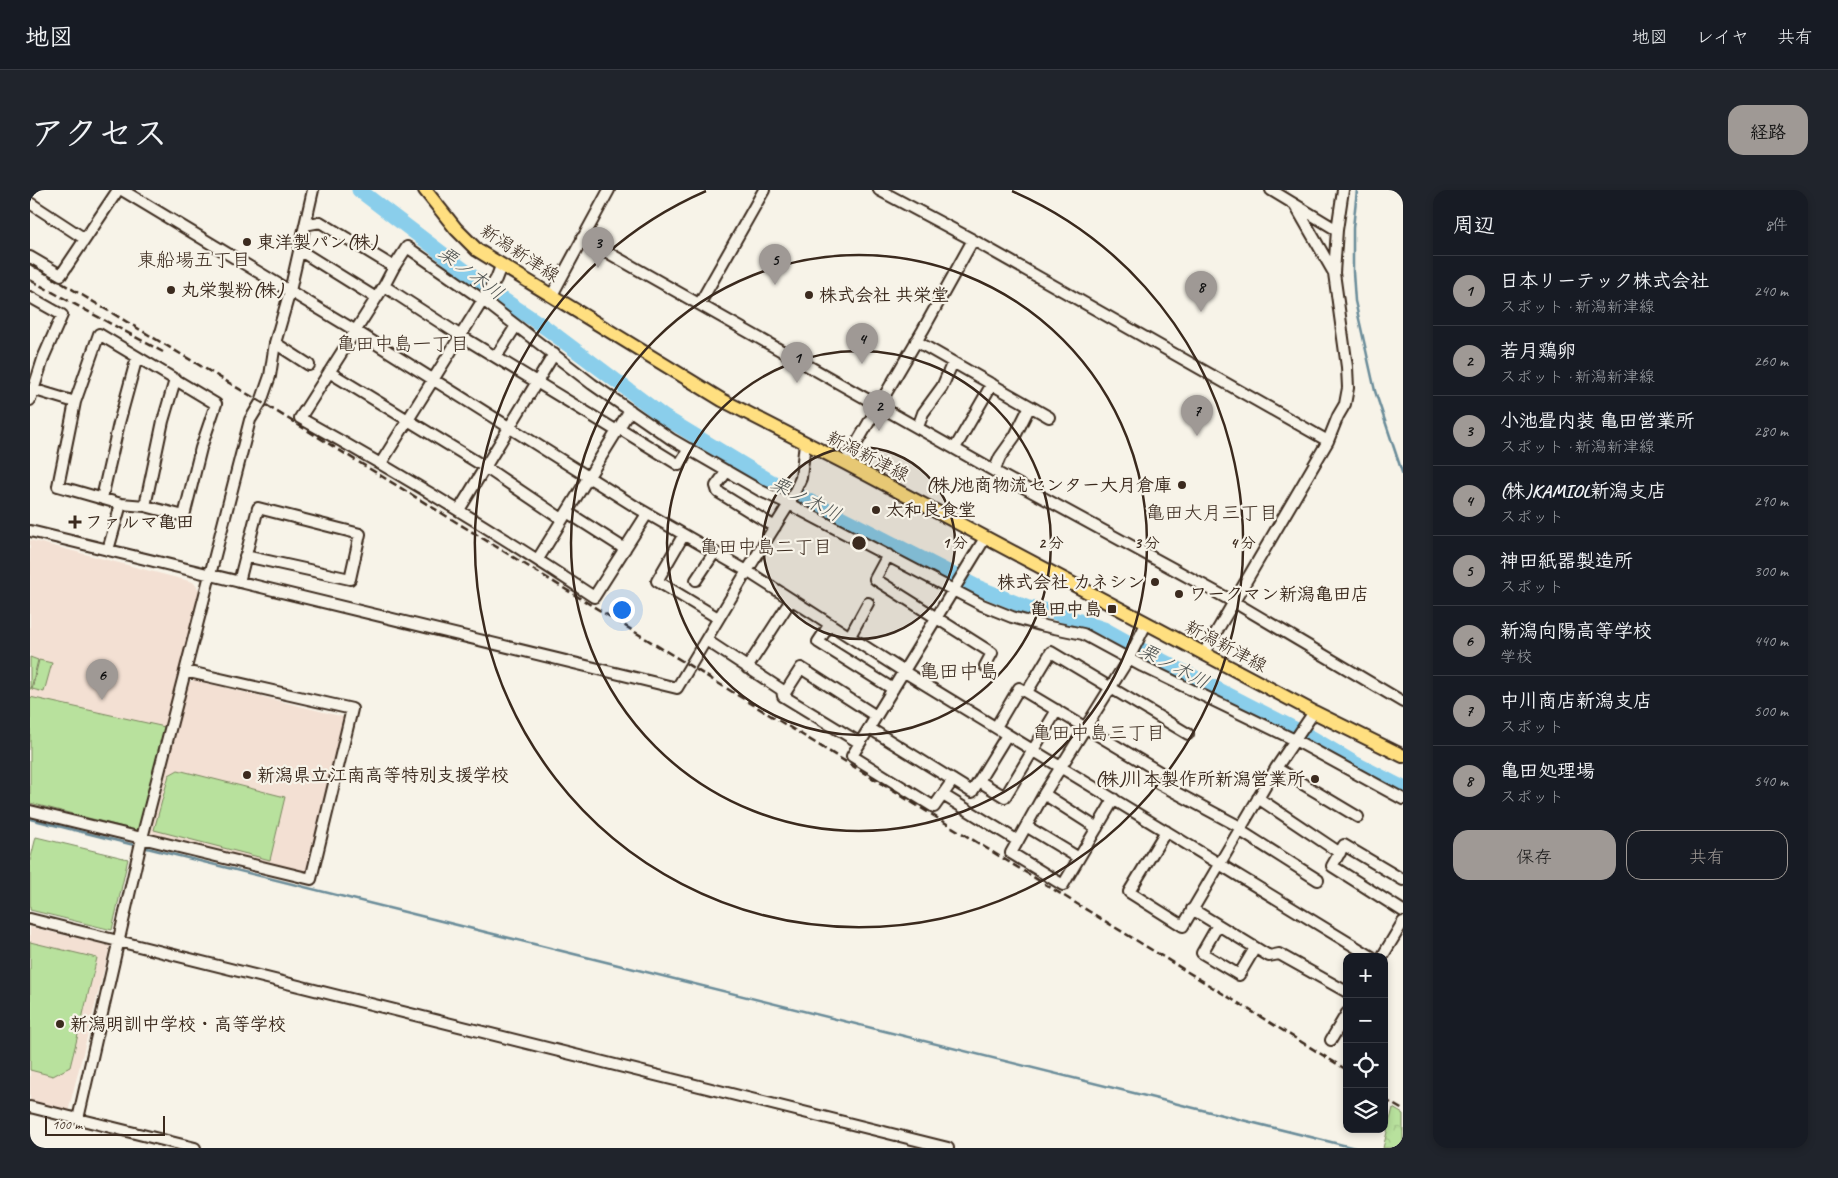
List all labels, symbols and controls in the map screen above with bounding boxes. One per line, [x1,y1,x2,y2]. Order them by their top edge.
text: 地図 [25,22,73,52]
text: 地図 [1632,26,1668,48]
text: レイヤ [1696,26,1749,48]
text: 共有 [1777,26,1813,48]
button: 経路 [1728,105,1808,155]
text: アクセス [30,111,168,156]
text: 周辺 [1453,212,1495,238]
text: 8件 [1765,215,1788,235]
street label: 新潟新津線 [476,219,564,287]
pin: 3 [582,227,614,268]
place label: 東洋製パン(株) [257,231,378,253]
marker: 東洋製パン(株) [241,236,253,248]
water label: 栗ノ木川 [433,241,509,305]
pin: 5 [759,244,791,285]
district label: 東船場五丁目 [137,248,251,272]
text: 日本リーテック株式会社 [1500,269,1709,293]
pin: 8 [1185,271,1217,312]
place label: 丸栄製粉(株) [181,279,284,301]
text: 1 [1465,281,1473,301]
text: 240 m [1754,281,1788,301]
marker: 丸栄製粉(株) [165,284,177,296]
place label: 株式会社 共栄堂 [819,284,949,306]
marker: 株式会社 共栄堂 [803,289,815,301]
text: スポット · 新潟新津線 [1500,297,1655,317]
pin: 4 [846,323,878,364]
district label: 亀田中島一丁目 [336,332,470,356]
text: 若月鶏卵 [1500,339,1576,363]
pin: 1 [781,342,813,383]
text: 2 [1465,351,1473,371]
text: 260 m [1754,351,1788,371]
text: スポット · 新潟新津線 [1500,367,1655,387]
pin: 2 [863,390,895,431]
pin: 7 [1181,395,1213,436]
text: 小池畳内装 亀田営業所 [1500,409,1695,433]
text: 3 [1465,421,1473,441]
text: 280 m [1754,421,1788,441]
street label: 新潟新津線 [823,426,913,486]
text: スポット · 新潟新津線 [1500,437,1655,457]
water label: 栗ノ木川 [767,471,845,527]
place label: (株)池商物流センター大月倉庫 [926,474,1172,496]
marker: (株)池商物流センター大月倉庫 [1176,479,1188,491]
text: (株)KAMIOL新潟支店 [1500,479,1666,503]
text: 4 [1465,491,1473,511]
text: 290 m [1754,491,1788,511]
place label: 太和良食堂 [886,499,976,521]
district label: 亀田大月三丁目 [1145,501,1279,525]
marker: 太和良食堂 [870,504,882,516]
text: スポット [1500,507,1564,527]
place label: ファルマ亀田 [85,511,194,533]
marker: ファルマ亀田 [69,516,81,528]
centre of rings [850,534,868,552]
text: 1 分 [942,534,968,553]
text: 2 分 [1038,534,1064,553]
text: 3 分 [1134,534,1160,553]
text: 4 分 [1230,534,1256,553]
district label: 亀田中島二丁目 [699,535,833,559]
text: 神田紙器製造所 [1500,549,1633,573]
text: 5 [1466,561,1472,581]
text: 300 m [1754,561,1788,581]
place label: 株式会社 カネシン [997,571,1145,593]
marker: 株式会社 カネシン [1149,576,1161,588]
text: スポット [1500,577,1564,597]
place label: ワークマン新潟亀田店 [1189,583,1369,605]
marker: ワークマン新潟亀田店 [1173,588,1185,600]
your location [609,597,635,623]
place label: 亀田中島 [1030,598,1102,620]
marker: 亀田中島 [1106,603,1118,615]
street label: 新潟新津線 [1181,615,1271,677]
text: 新潟向陽高等学校 [1500,619,1652,643]
text: 6 [1465,631,1473,651]
text: 440 m [1754,631,1788,651]
water label: 栗ノ木川 [1135,638,1213,694]
text: 学校 [1500,647,1532,667]
pin: 6 [86,659,118,700]
district label: 亀田中島 [919,659,999,684]
text: 中川商店新潟支店 [1500,689,1652,713]
text: 7 [1465,701,1473,721]
text: 500 m [1754,701,1788,721]
text: スポット [1500,717,1564,737]
district label: 亀田中島三丁目 [1032,721,1166,745]
text: 亀田処理場 [1500,759,1595,783]
place label: 新潟県立江南高等特別支援学校 [257,764,509,786]
place label: (株)川本製作所新潟営業所 [1095,768,1305,790]
marker: 新潟県立江南高等特別支援学校 [241,769,253,781]
text: 8 [1465,771,1473,791]
text: 540 m [1754,771,1788,791]
marker: (株)川本製作所新潟営業所 [1309,773,1321,785]
text: スポット [1500,787,1564,807]
button: 保存 [1453,830,1616,880]
button: 共有 [1626,830,1788,880]
map controls [1343,953,1388,1133]
button: + [1343,953,1388,998]
button: − [1343,998,1388,1043]
place label: 新潟明訓中学校・高等学校 [70,1013,286,1035]
marker: 新潟明訓中学校・高等学校 [54,1018,66,1030]
button: locate [1343,1043,1388,1088]
button: layers [1343,1088,1388,1133]
scale bar [45,1113,165,1136]
text: 100 m [52,1116,82,1133]

